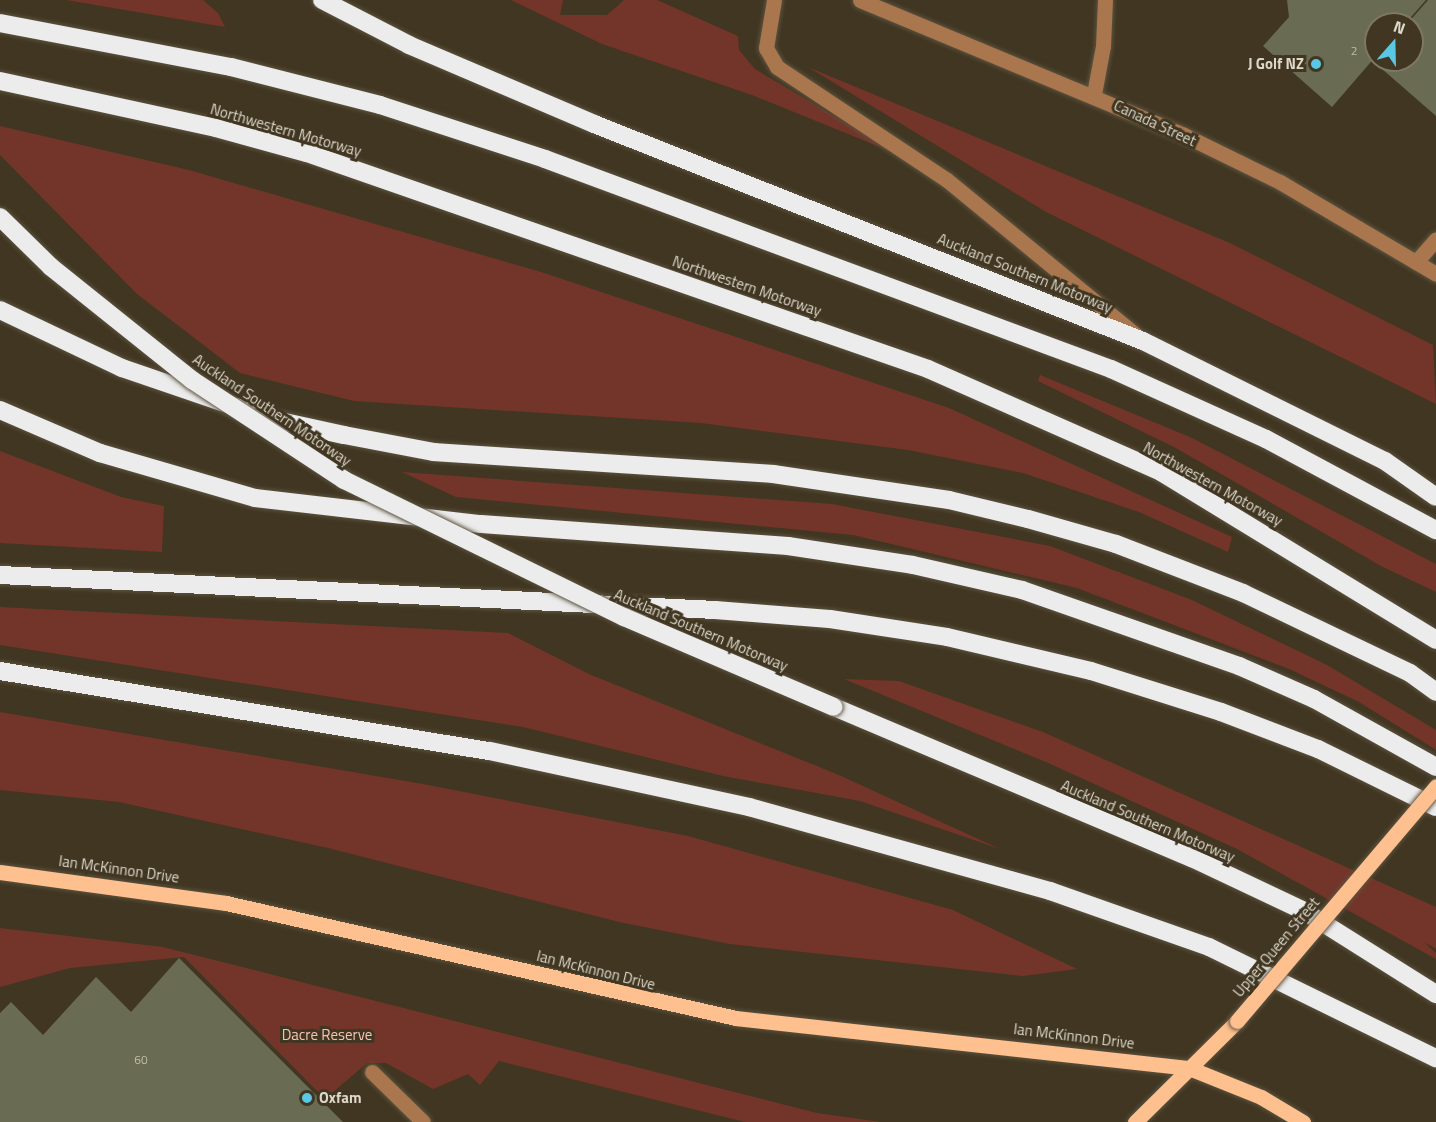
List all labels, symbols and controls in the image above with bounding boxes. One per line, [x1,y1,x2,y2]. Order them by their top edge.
north arrow [1364,12,1424,72]
text: N [1390,14,1409,40]
house number: 2 [1351,44,1357,58]
place label: J Golf NZ [1248,55,1304,73]
marker: J Golf NZ [1309,57,1323,71]
street label: Canada Street [1111,96,1199,150]
street label: Northwestern Motorway [208,100,364,160]
street label: Auckland Southern Motorway [935,230,1115,316]
street label: Northwestern Motorway [670,252,824,320]
street label: Auckland Southern Motorway [189,350,355,470]
street label: Northwestern Motorway [1140,438,1286,530]
street label: Auckland Southern Motorway [611,585,791,675]
street label: Auckland Southern Motorway [1058,776,1238,866]
street label: Ian McKinnon Drive [58,852,180,886]
street label: Upper Queen Street [1229,893,1323,1001]
street label: Ian McKinnon Drive [535,947,657,993]
street label: Ian McKinnon Drive [1013,1020,1135,1052]
park label: Dacre Reserve [282,1026,372,1044]
house number: 60 [134,1053,148,1067]
place label: Oxfam [319,1089,361,1107]
marker: Oxfam [300,1091,314,1105]

